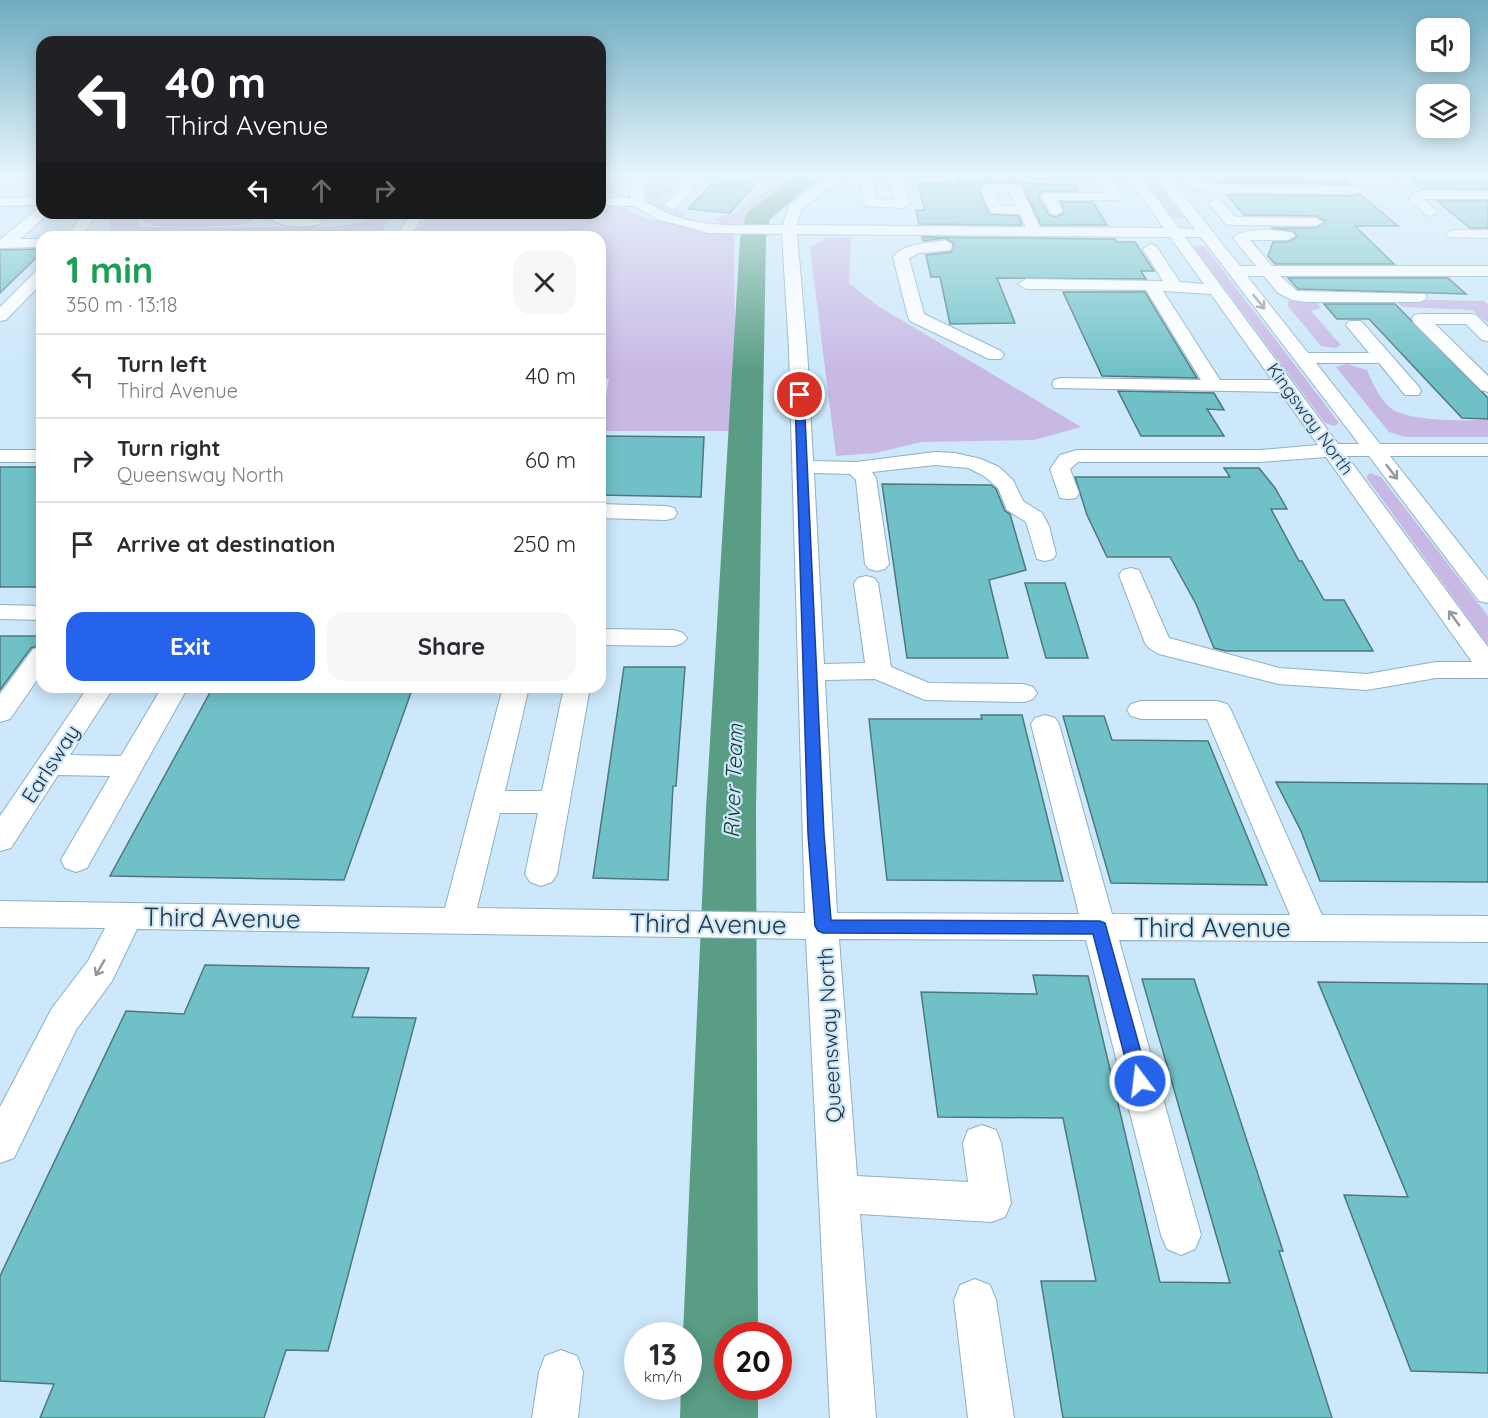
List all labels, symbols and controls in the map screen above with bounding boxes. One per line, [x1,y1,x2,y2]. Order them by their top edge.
map controls [1416,18,1470,138]
button: sound [1416,18,1470,72]
text: 40 m [165,56,266,109]
icon: left [66,60,144,138]
button: layers [1416,84,1470,138]
text: Third Avenue [165,108,328,142]
icon: left [242,174,275,207]
icon: ahead [305,174,338,207]
icon: right [368,174,401,207]
text: 1 min [66,247,153,292]
button: close [513,251,576,314]
text: 350 m · 13:18 [66,292,178,317]
one-way arrow [1252,294,1265,310]
text: Turn left [117,350,207,378]
street label: Kingsway North [1262,358,1359,479]
icon: left [66,360,99,393]
text: 40 m [525,362,576,390]
pin [774,369,825,420]
text: Third Avenue [117,378,238,403]
icon: arrive [783,378,816,411]
text: Turn right [117,434,221,462]
icon: right [66,444,99,477]
text: 60 m [525,446,576,474]
text: Queensway North [117,462,284,487]
one-way arrow [1386,464,1399,480]
icon: arrive [66,528,99,561]
text: Arrive at destination [117,530,335,558]
text: 250 m [513,530,576,558]
one-way arrow [1448,610,1460,626]
button: Exit [66,612,315,681]
button: Share [327,612,576,681]
street label: Earlsway [15,719,85,807]
water label: River Team [717,722,749,839]
street label: Third Avenue [143,900,301,935]
street label: Third Avenue [629,906,787,941]
street label: Third Avenue [1133,911,1291,944]
street label: Queensway North [811,947,847,1123]
one-way arrow [94,960,106,977]
position arrow [1108,1049,1172,1113]
speed limit sign: 20 [714,1322,792,1400]
text: 13 [649,1335,677,1373]
text: km/h [644,1367,682,1386]

